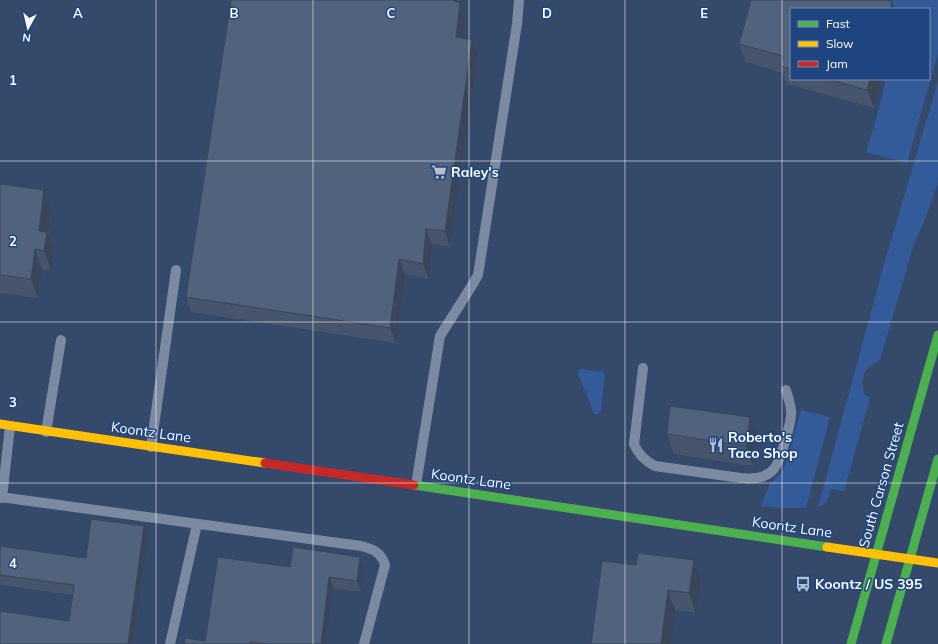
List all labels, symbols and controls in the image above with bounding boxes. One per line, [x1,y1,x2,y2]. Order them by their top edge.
text: A [73,5,83,21]
text: B [230,5,239,21]
text: C [387,5,396,21]
text: D [542,5,552,21]
text: E [700,5,708,21]
north arrow [8,8,48,48]
legend [790,8,930,80]
text: Fast [826,16,850,31]
text: N [22,30,32,45]
text: Slow [826,36,854,51]
text: Jam [826,56,848,71]
text: 1 [9,72,17,88]
supermarket icon: Raley's [430,163,448,181]
place label: Raley's [451,163,499,181]
text: 2 [9,233,17,249]
text: 3 [9,394,17,410]
street label: Koontz Lane [110,417,192,447]
street label: South Carson Street [854,420,908,550]
place label: Roberto's Taco Shop [728,428,798,462]
restaurant icon: Roberto's Taco Shop [707,436,725,454]
street label: Koontz Lane [430,464,512,494]
street label: Koontz Lane [751,512,833,542]
text: 4 [9,555,17,571]
bus stop icon: Koontz / US 395 [794,575,812,593]
place label: Koontz / US 395 [815,575,922,593]

